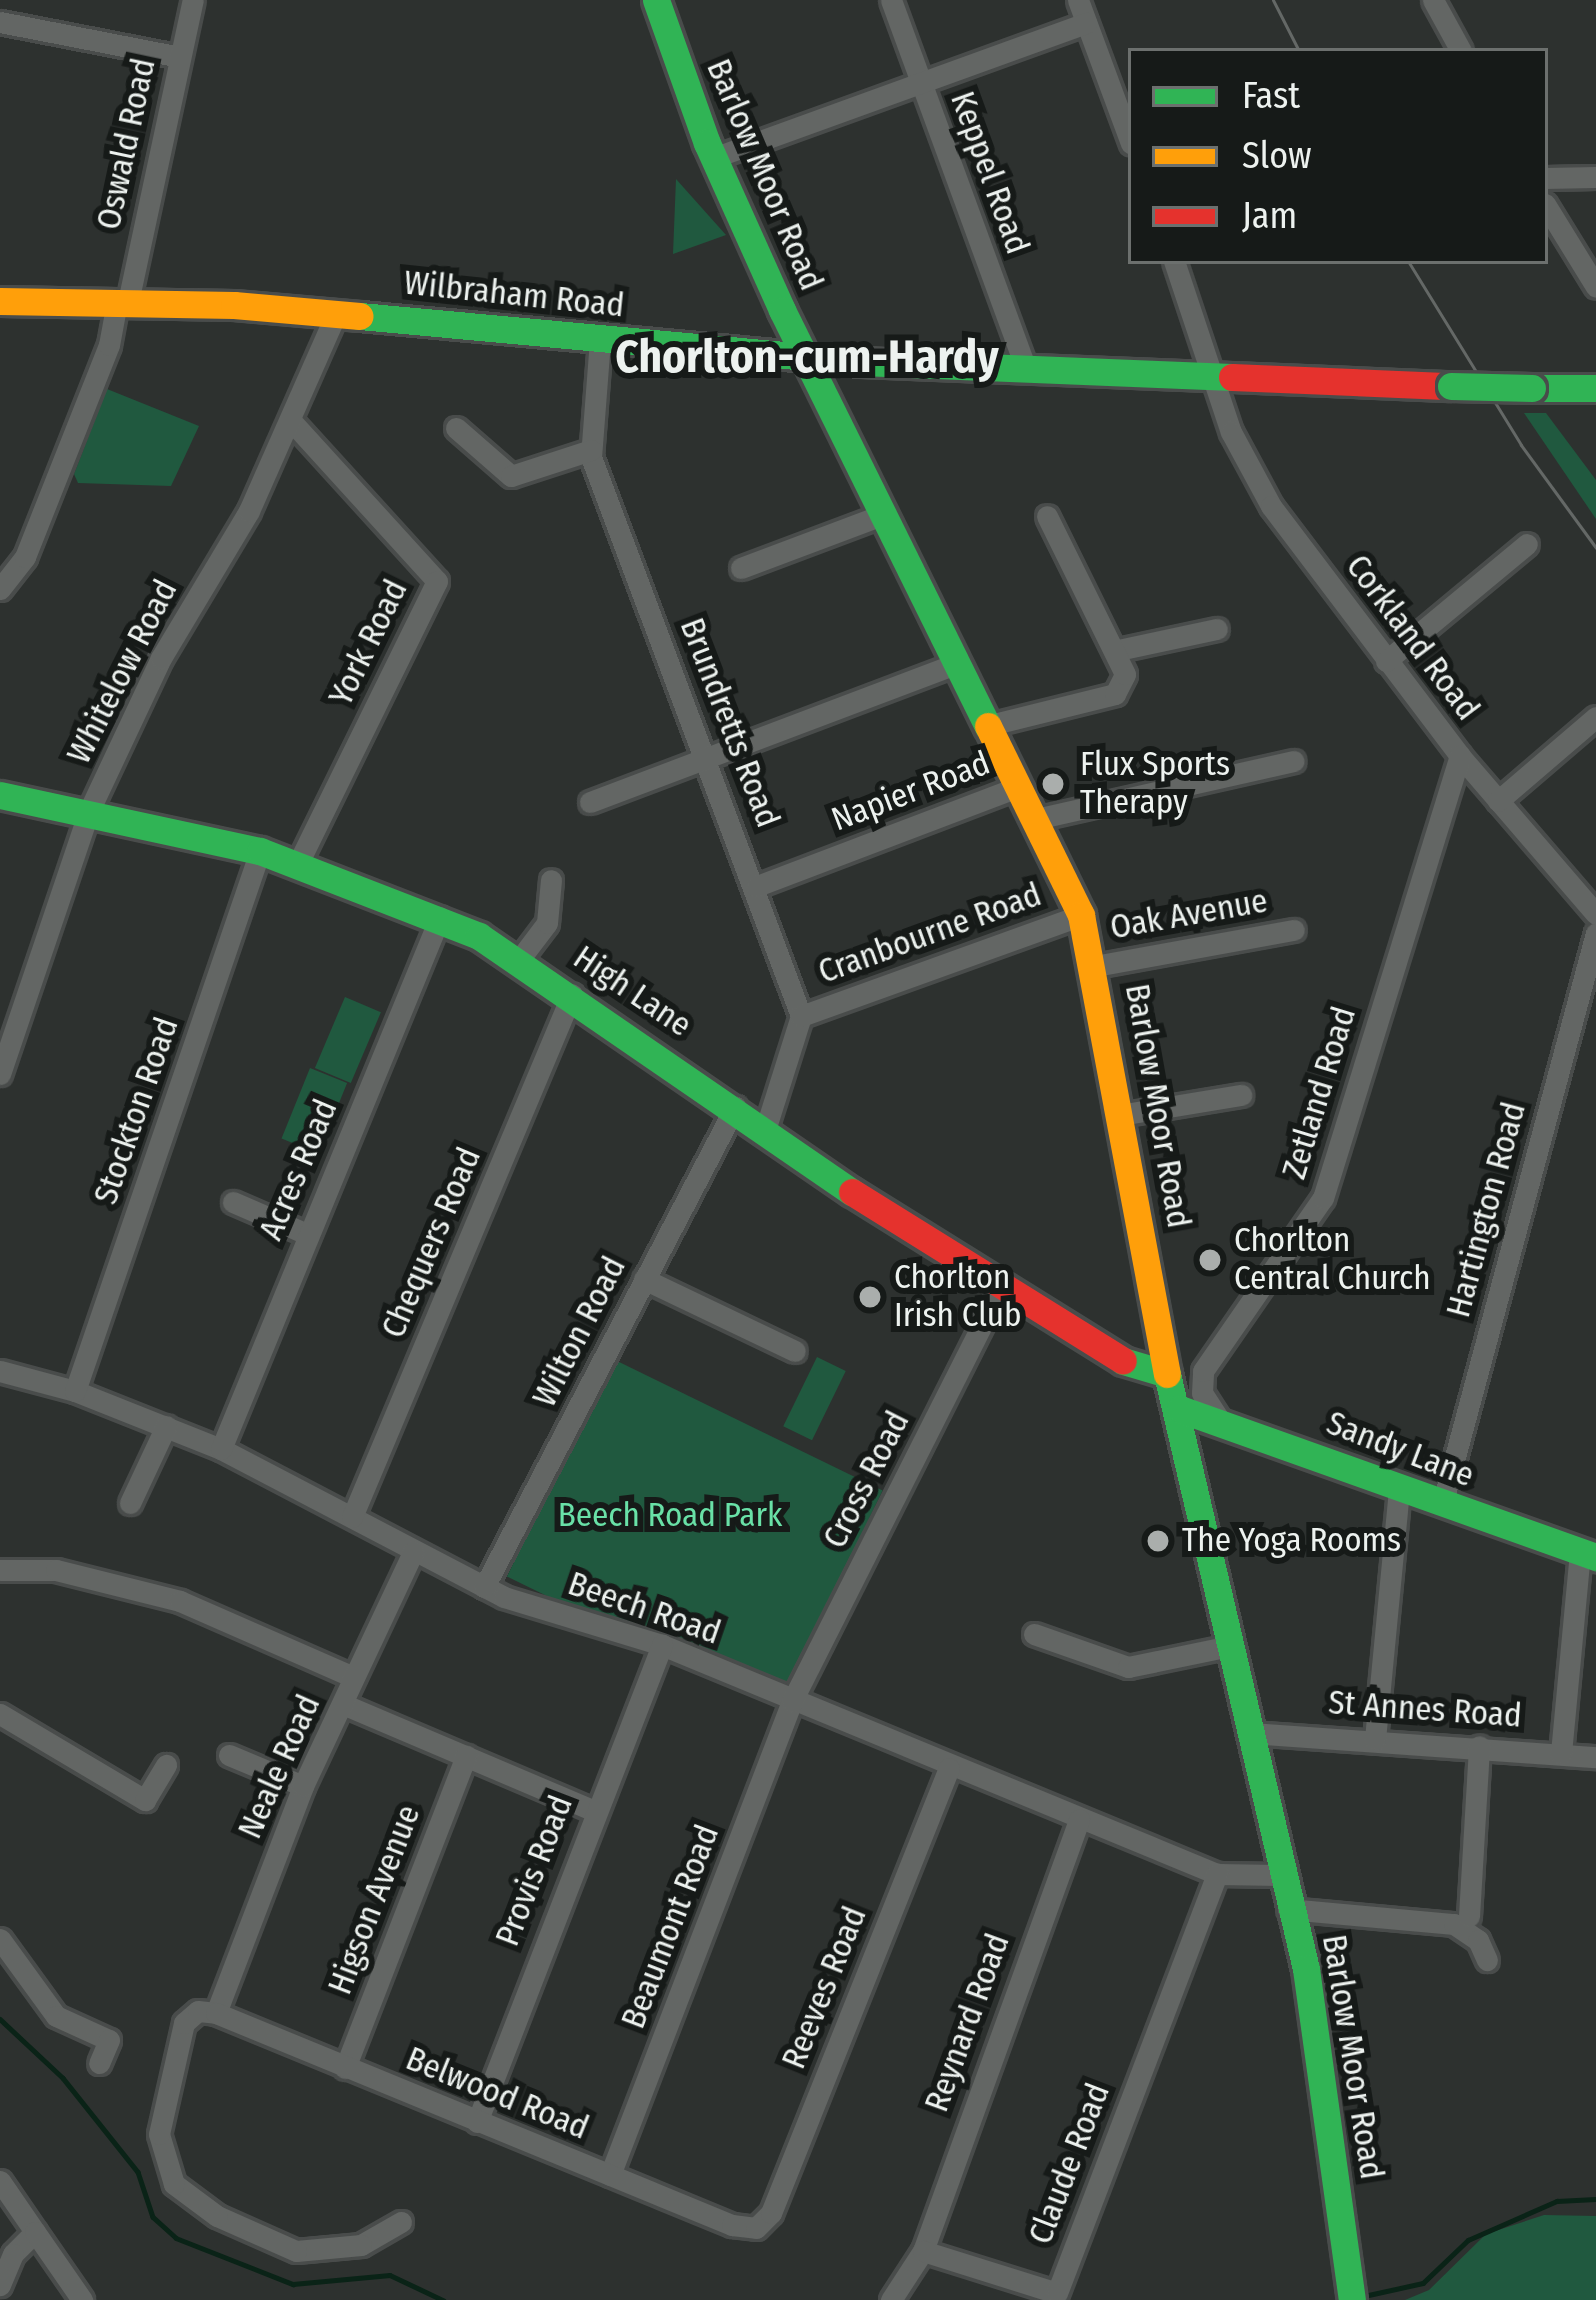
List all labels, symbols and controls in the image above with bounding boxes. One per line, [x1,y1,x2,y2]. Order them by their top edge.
legend [1128,48,1548,264]
street label: Barlow Moor Road [698,54,830,296]
street label: Oswald Road [90,55,164,233]
text: Fast [1242,74,1300,118]
street label: Keppel Road [941,87,1037,259]
text: Slow [1242,134,1312,178]
text: Jam [1242,194,1297,238]
street label: Wilbraham Road [402,264,626,326]
district label: Chorlton-cum-Hardy [615,331,999,385]
street label: Corkland Road [1337,548,1487,728]
street label: Whitelow Road [60,574,186,770]
street label: York Road [322,574,416,712]
street label: Brundretts Road [671,613,787,833]
street label: Napier Road [826,744,996,840]
place label: Flux Sports Therapy [1080,745,1230,823]
marker: Flux Sports Therapy [1037,768,1069,800]
street label: Cranbourne Road [813,875,1047,993]
street label: Oak Avenue [1107,882,1271,948]
street label: High Lane [566,938,698,1046]
street label: Barlow Moor Road [1116,981,1198,1231]
street label: Zetland Road [1275,1002,1365,1184]
street label: Stockton Road [87,1012,187,1210]
street label: Acres Road [252,1094,346,1246]
street label: Hartington Road [1439,1098,1535,1322]
street label: Chequers Road [374,1142,490,1344]
place label: Chorlton Central Church [1234,1221,1431,1299]
marker: Chorlton Central Church [1197,1247,1223,1273]
street label: Wilton Road [525,1250,635,1414]
place label: Chorlton Irish Club [894,1258,1022,1336]
marker: Chorlton Irish Club [857,1284,883,1310]
street label: Sandy Lane [1321,1404,1479,1496]
street label: Cross Road [816,1405,918,1555]
park label: Beech Road Park [558,1496,782,1536]
place label: The Yoga Rooms [1182,1521,1401,1561]
marker: The Yoga Rooms [1145,1528,1171,1554]
street label: Beech Road [563,1565,725,1653]
street label: St Annes Road [1327,1683,1523,1737]
street label: Neale Road [231,1689,329,1845]
street label: Provis Road [488,1790,582,1952]
street label: Higson Avenue [321,1800,429,2000]
street label: Beaumont Road [614,1820,728,2034]
street label: Reeves Road [775,1901,875,2075]
street label: Reynard Road [918,1929,1018,2117]
street label: Barlow Moor Road [1313,1932,1391,2182]
street label: Belwood Road [400,2039,594,2149]
street label: Claude Road [1021,2078,1119,2250]

